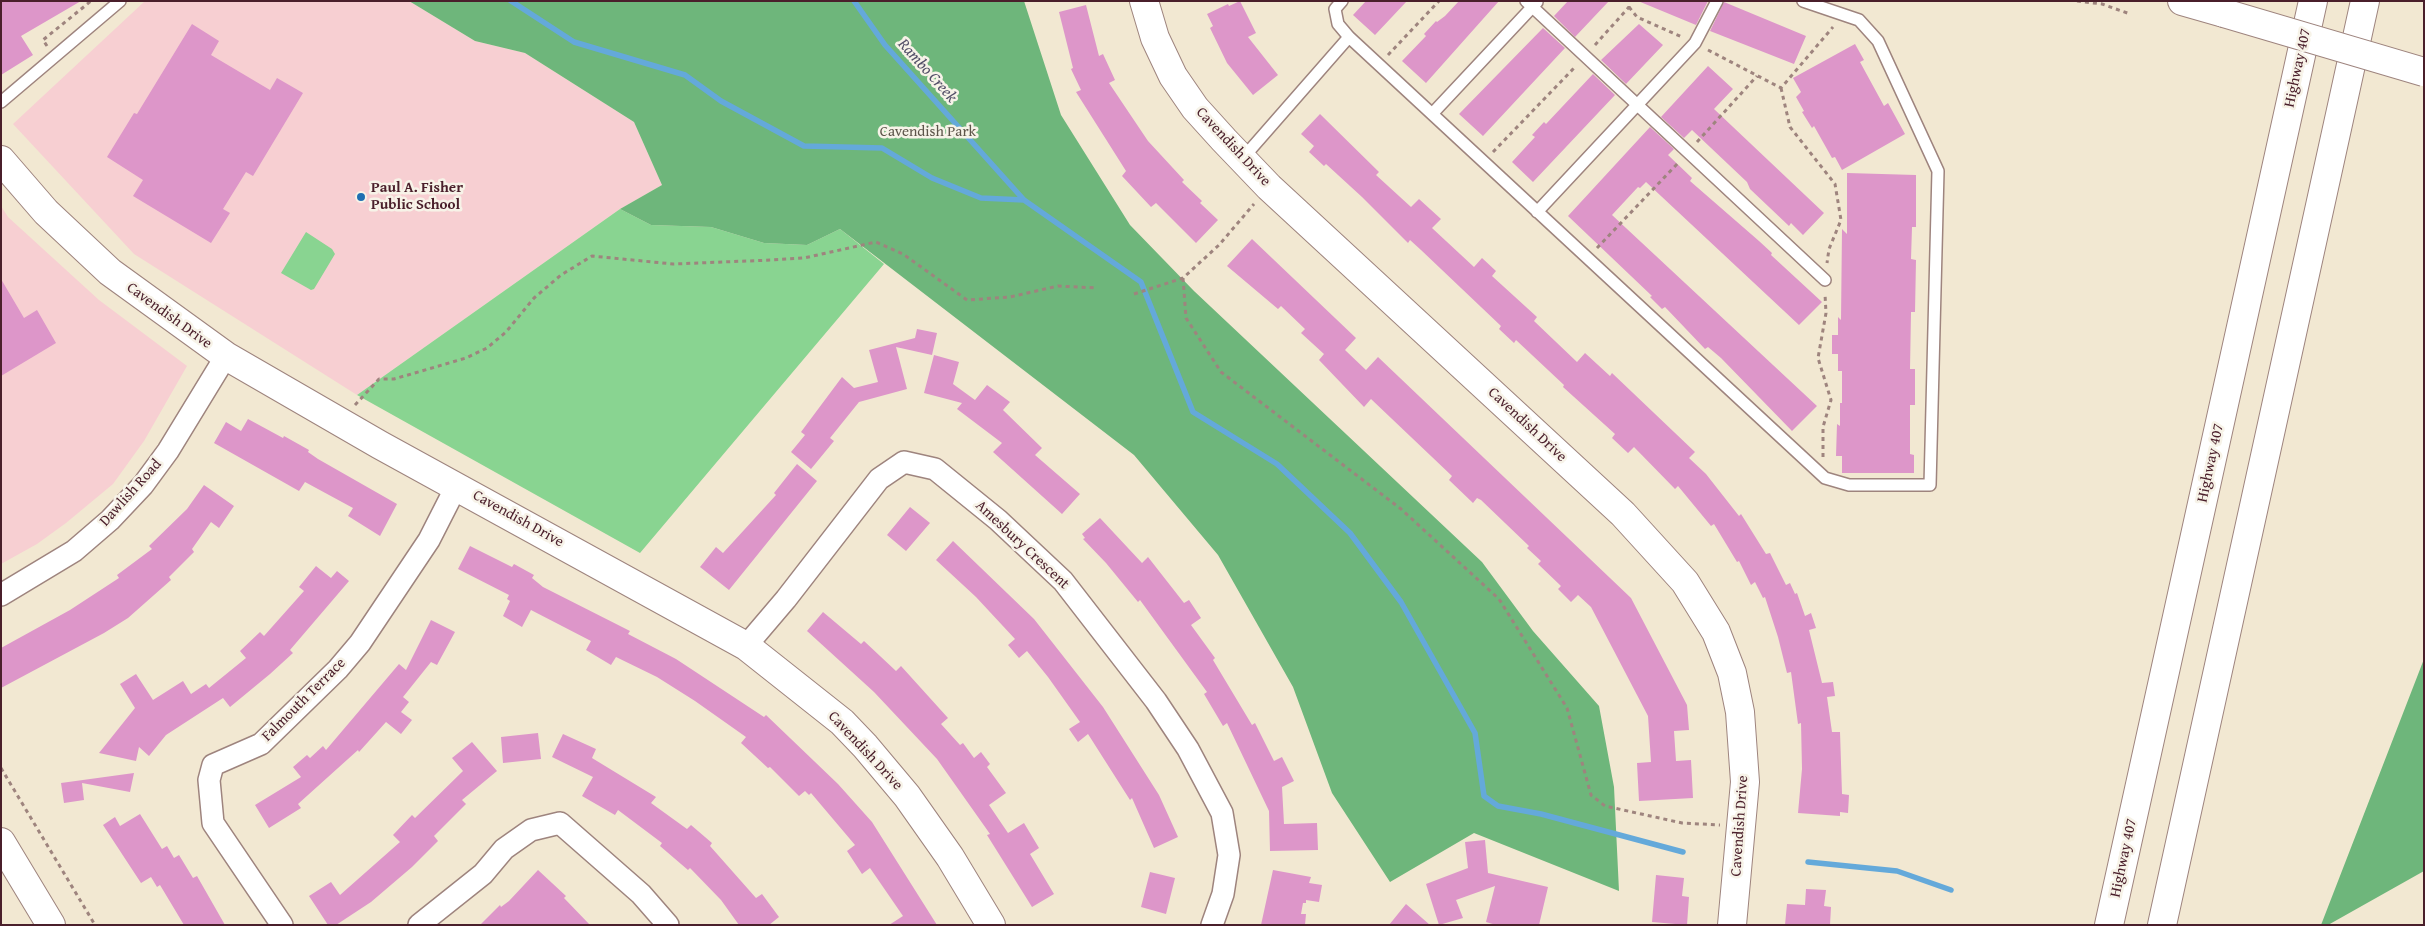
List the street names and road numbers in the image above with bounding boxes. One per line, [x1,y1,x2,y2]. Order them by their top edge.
street label: Highway 407 [2281,27,2315,109]
street label: Cavendish Drive [1192,104,1274,190]
street label: Cavendish Drive [123,279,215,353]
street label: Cavendish Drive [1484,384,1570,466]
street label: Highway 407 [2194,422,2228,504]
street label: Dawlish Road [96,456,166,530]
street label: Cavendish Drive [469,487,567,551]
street label: Amesbury Crescent [971,497,1073,593]
street label: Falmouth Terrace [258,654,350,746]
street label: Cavendish Drive [824,708,906,794]
street label: Cavendish Drive [1727,775,1753,877]
street label: Highway 407 [2107,817,2141,899]

